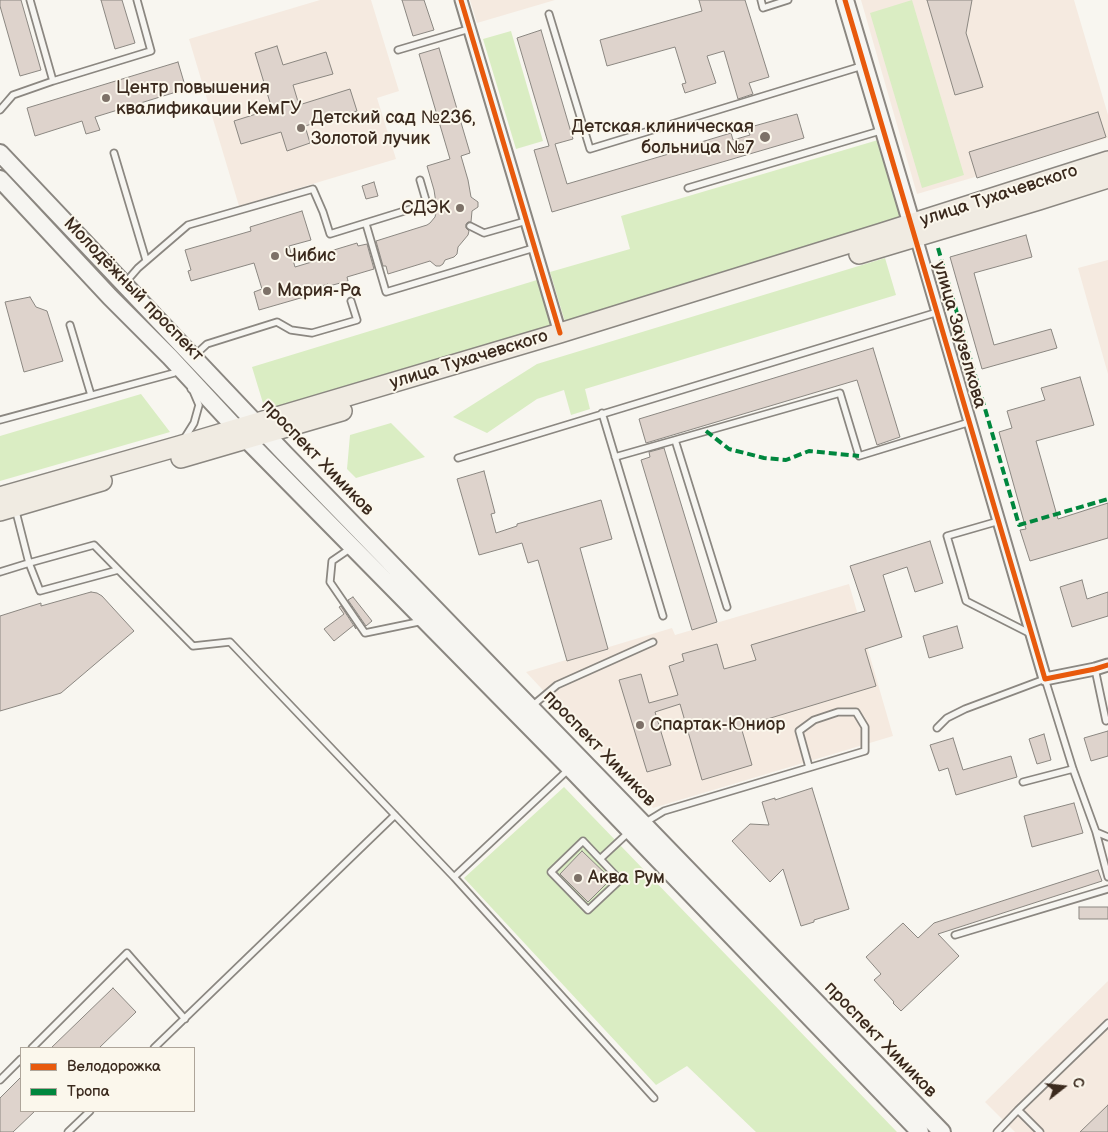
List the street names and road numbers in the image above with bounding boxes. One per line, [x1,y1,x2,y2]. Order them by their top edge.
street label: улица Тухачевского [918,160,1080,232]
street label: Молодёжный проспект [58,213,208,367]
street label: улица Заузелкова [928,259,990,411]
street label: улица Тухачевского [387,326,551,394]
street label: проспект Химиков [256,395,378,521]
street label: проспект Химиков [538,686,660,812]
street label: проспект Химиков [819,977,941,1103]

